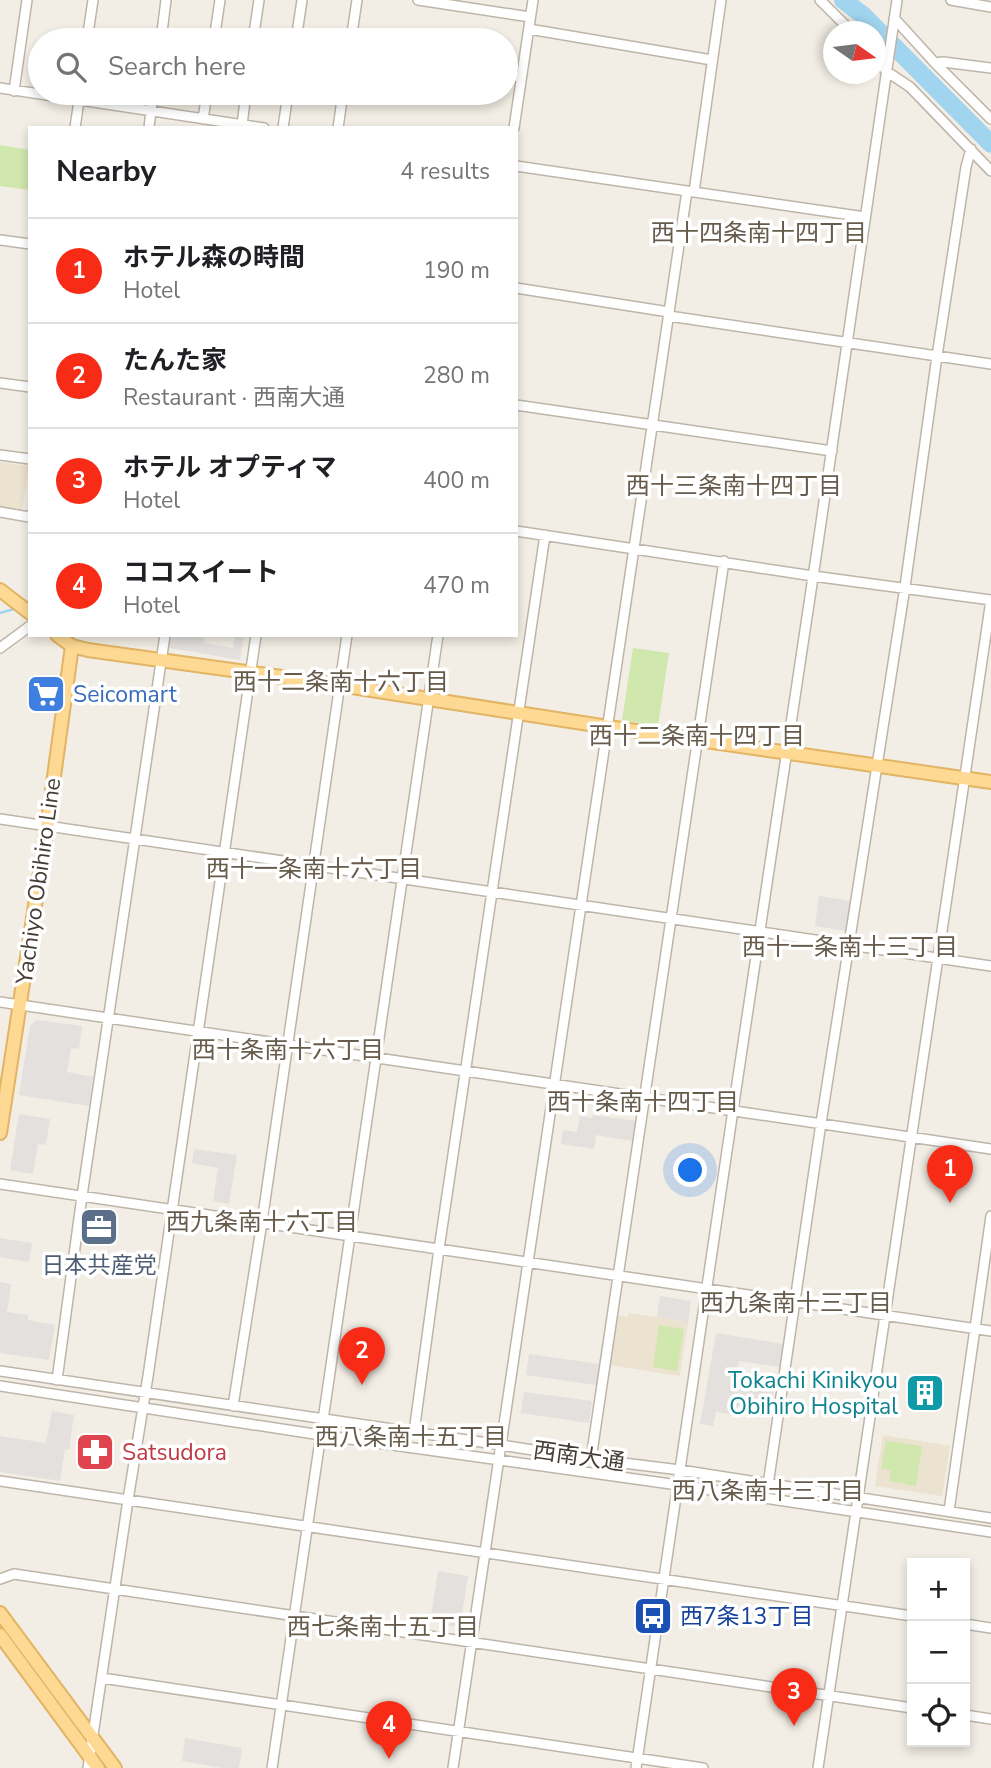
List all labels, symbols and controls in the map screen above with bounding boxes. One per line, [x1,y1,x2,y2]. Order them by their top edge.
north arrow [823,21,886,84]
search box [28,28,518,105]
icon: search [52,48,90,86]
text: Search here [108,49,246,84]
text: Nearby [56,151,156,192]
text: 4 results [400,156,490,187]
district label: 西十四条南十四丁目 [651,217,867,249]
text: ホテル森の時間 [123,240,305,275]
text: 1 [72,255,86,286]
text: 190 m [423,255,490,286]
text: Hotel [123,275,180,306]
text: たんた家 [123,343,227,378]
text: 2 [72,360,86,391]
text: 280 m [423,360,490,391]
text: Restaurant · 西南大通 [123,382,345,413]
text: ホテル オプティマ [123,450,336,485]
text: 3 [72,465,86,496]
text: 400 m [423,465,490,496]
district label: 西十三条南十四丁目 [626,470,842,502]
text: Hotel [123,485,180,516]
text: ココスイート [123,555,279,590]
text: 4 [72,570,86,601]
text: 470 m [423,570,490,601]
text: Hotel [123,590,180,621]
district label: 西十二条南十六丁目 [233,666,449,698]
supermarket icon: Seicomart [25,673,67,715]
place label: Seicomart [73,679,178,710]
district label: 西十二条南十四丁目 [589,720,805,752]
street label: Yachiyo Obihiro Line [9,776,68,987]
district label: 西十一条南十六丁目 [206,853,422,885]
district label: 西十一条南十三丁目 [742,931,958,963]
district label: 西十条南十六丁目 [192,1034,384,1066]
district label: 西十条南十四丁目 [547,1086,739,1118]
pin: 1 [927,1145,973,1203]
your location [673,1153,707,1187]
office icon: 日本共産党 [78,1206,120,1248]
district label: 西九条南十六丁目 [166,1206,358,1238]
place label: 日本共産党 [42,1250,157,1281]
district label: 西九条南十三丁目 [700,1287,892,1319]
pin: 2 [339,1327,385,1385]
place label: Tokachi Kinikyou Obihiro Hospital [728,1365,898,1422]
building icon: Tokachi Kinikyou Obihiro Hospital [904,1372,946,1414]
district label: 西八条南十五丁目 [315,1421,507,1453]
pharmacy icon: Satsudora [74,1431,116,1473]
street label: 西南大通 [531,1435,627,1478]
place label: Satsudora [122,1437,227,1468]
district label: 西八条南十三丁目 [672,1475,864,1507]
map controls [907,1558,970,1747]
button: + [907,1558,970,1621]
bus stop icon: 西7条13丁目 [632,1595,674,1637]
place label: 西7条13丁目 [680,1601,813,1632]
district label: 西七条南十五丁目 [287,1611,479,1643]
button: − [907,1621,970,1684]
pin: 3 [771,1668,817,1726]
button: locate [907,1684,970,1747]
pin: 4 [366,1701,412,1759]

